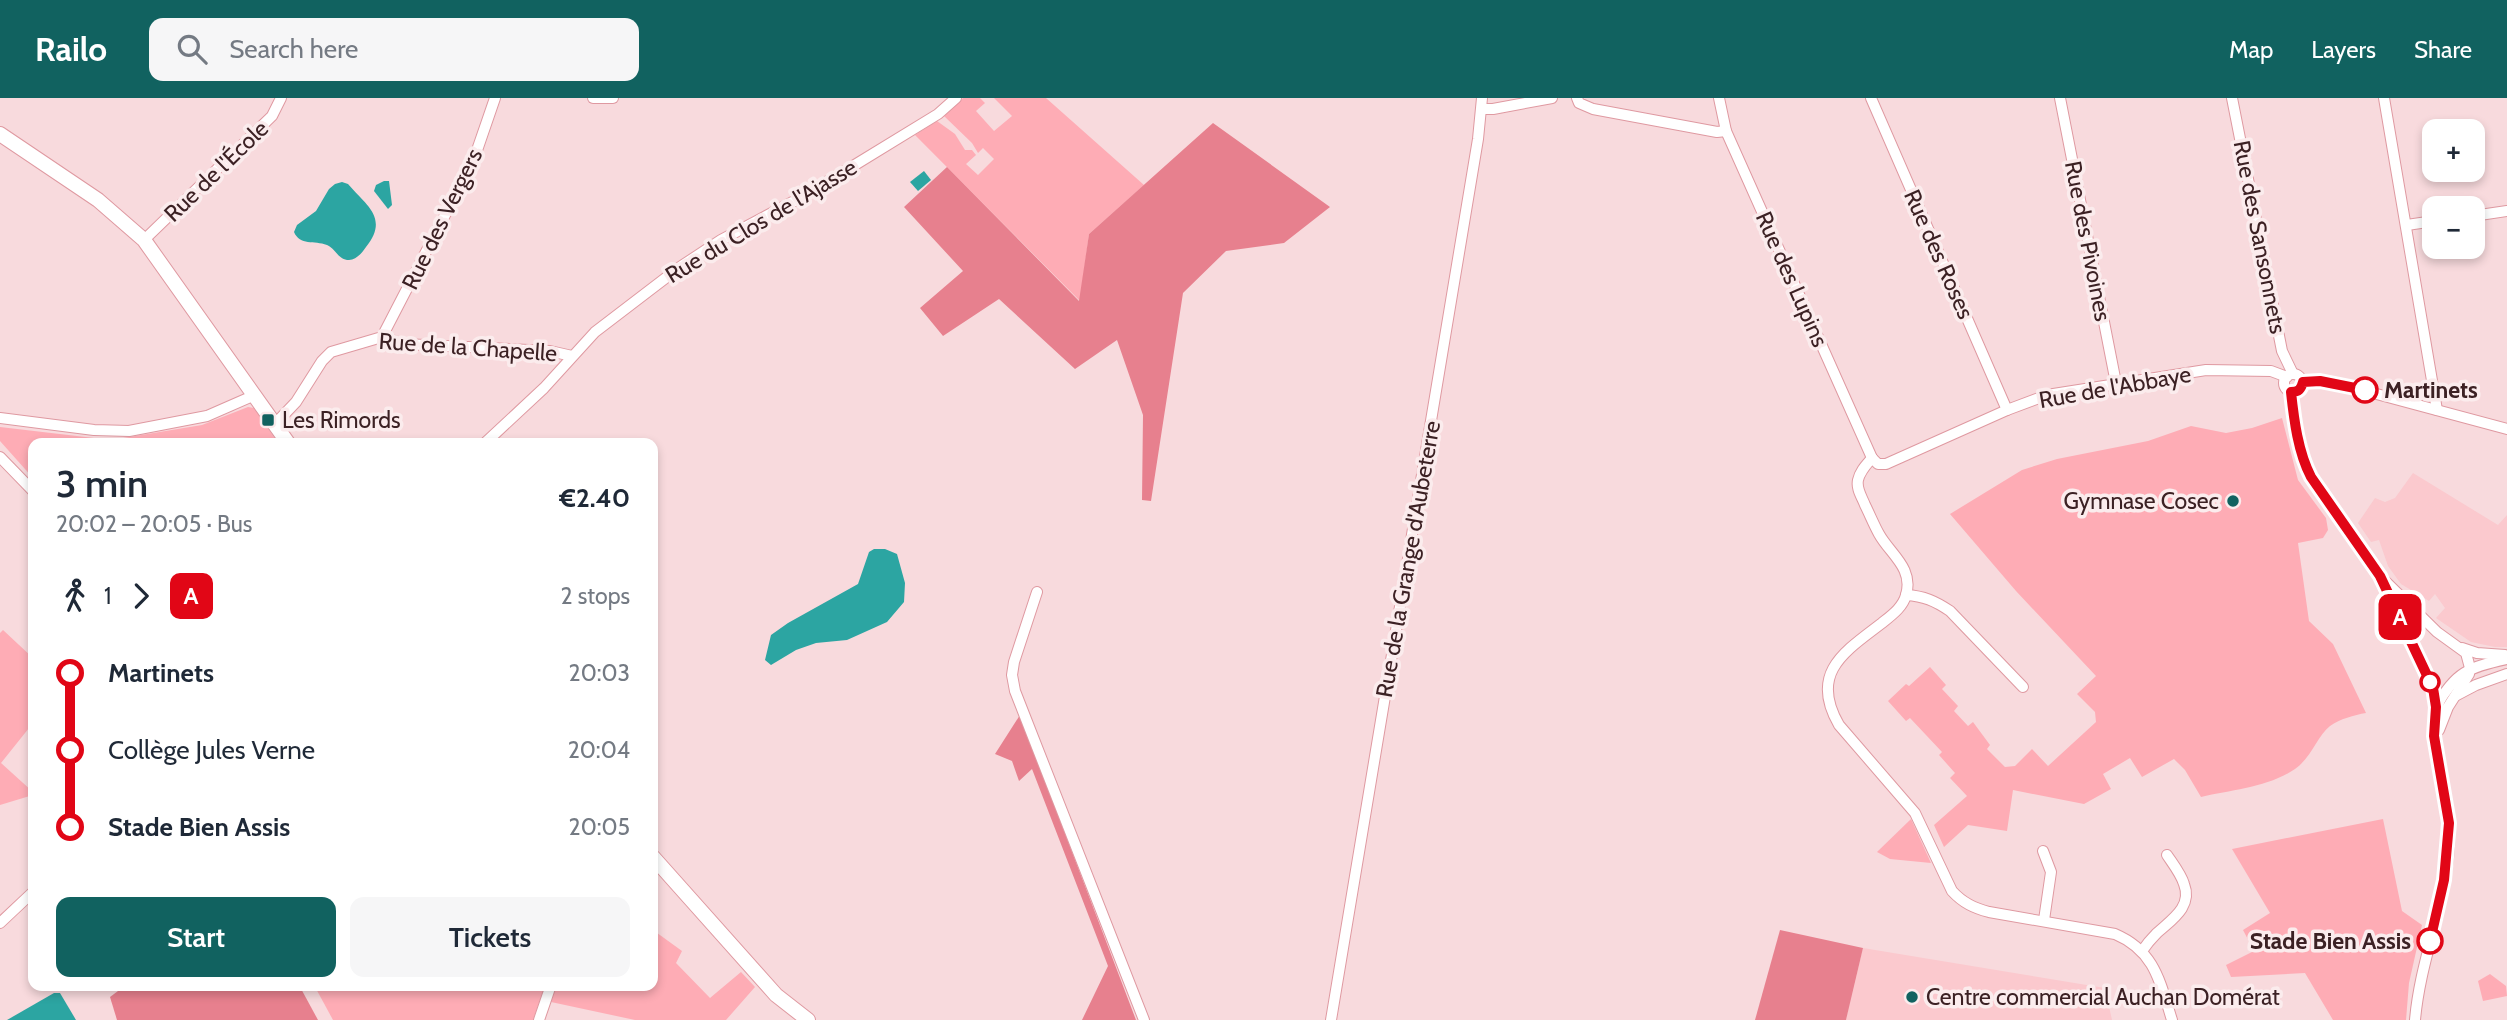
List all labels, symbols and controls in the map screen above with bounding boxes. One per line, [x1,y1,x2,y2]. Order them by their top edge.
search box [149,18,639,81]
text: Railo [35,29,107,69]
icon: search [173,30,211,68]
text: Search here [229,33,358,65]
text: Map [2229,35,2273,64]
text: Layers [2311,35,2376,64]
text: Share [2414,35,2472,64]
street label: Rue de l'École [157,114,274,228]
map controls [2422,119,2485,259]
button: + [2422,119,2485,182]
street label: Rue des Sansonnets [2228,138,2292,336]
street label: Rue des Vergers [396,144,488,294]
street label: Rue du Clos de l'Ajasse [660,153,862,289]
street label: Rue des Pivoines [2059,159,2117,323]
street label: Rue des Roses [1898,185,1980,323]
button: − [2422,196,2485,259]
street label: Rue des Lupins [1750,207,1834,351]
street label: Rue de la Chapelle [378,327,558,367]
street label: Rue de l'Abbaye [2037,360,2193,414]
place label: Martinets [2384,376,2478,404]
marker: Martinets [2352,377,2378,403]
place label: Les Rimords [282,406,400,434]
marker: Les Rimords [260,412,276,428]
street label: Rue de la Grange d'Aubeterre [1370,418,1446,699]
text: 3 min [56,460,148,507]
text: €2.40 [559,482,630,514]
place label: Gymnase Cosec [2063,487,2219,515]
marker: Gymnase Cosec [2225,493,2241,509]
text: 20:02 – 20:05 · Bus [56,510,252,538]
icon: walk [56,577,94,615]
icon: forward [122,577,160,615]
text: A [184,581,199,610]
text: 1 [104,582,112,610]
text: 2 stops [561,582,630,610]
line badge: A [2377,594,2423,640]
text: A [2392,602,2408,631]
text: Martinets [108,657,214,689]
text: 20:03 [569,659,630,687]
unlabelled marker [2420,672,2440,692]
text: Collège Jules Verne [108,734,315,766]
text: 20:04 [568,736,630,764]
text: Stade Bien Assis [108,811,290,843]
text: 20:05 [569,813,630,841]
button: Start [56,897,336,977]
button: Tickets [350,897,630,977]
place label: Stade Bien Assis [2250,927,2411,955]
marker: Stade Bien Assis [2417,928,2443,954]
place label: Centre commercial Auchan Domérat [1926,983,2280,1011]
marker: Centre commercial Auchan Domérat [1904,989,1920,1005]

